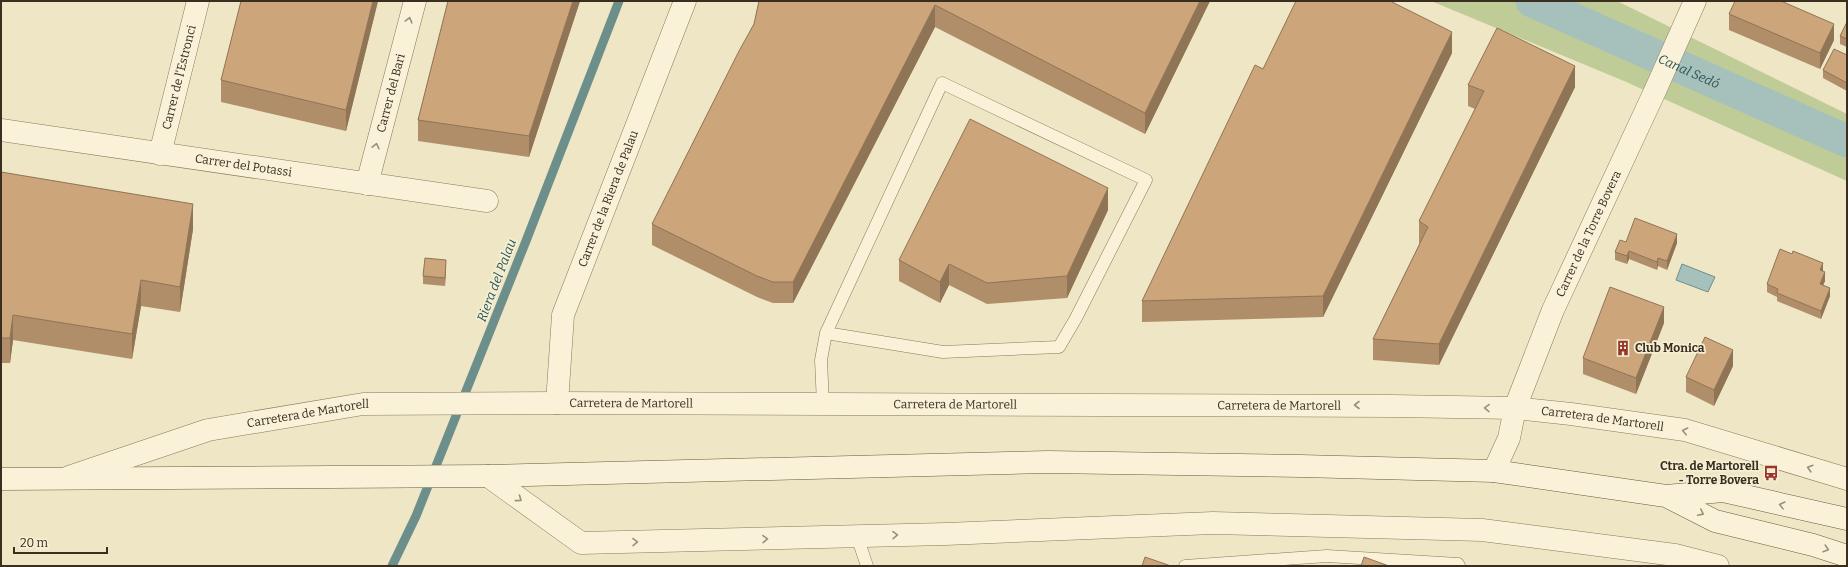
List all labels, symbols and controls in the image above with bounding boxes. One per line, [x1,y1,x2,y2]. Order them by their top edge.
one-way arrow [405,17,413,24]
street label: Carrer de l'Estronci [159,23,199,131]
water label: Canal Sedó [1656,51,1722,91]
street label: Carrer del Bari [374,52,408,134]
street label: Carrer de la Riera de Palau [575,128,641,269]
one-way arrow [371,143,380,150]
street label: Carrer del Potassi [194,151,293,179]
street label: Carrer de la Torre Bovera [1553,168,1624,299]
water label: Riera del Palau [474,236,519,324]
building icon: Club Monica [1614,339,1632,357]
place label: Club Monica [1635,341,1705,355]
street label: Carretera de Martorell [569,396,693,410]
street label: Carretera de Martorell [246,397,370,430]
street label: Carretera de Martorell [893,397,1017,412]
street label: Carretera de Martorell [1217,398,1341,413]
one-way arrow [1354,401,1360,409]
one-way arrow [1484,403,1490,412]
street label: Carretera de Martorell [1540,404,1665,434]
one-way arrow [1682,427,1688,436]
place label: Ctra. de Martorell - Torre Bovera [1660,459,1759,487]
bus stop icon: Ctra. de Martorell - Torre Bovera [1762,464,1780,482]
one-way arrow [1806,464,1813,473]
one-way arrow [515,494,522,501]
one-way arrow [1778,501,1785,510]
one-way arrow [1697,508,1704,516]
scale bar [14,529,107,555]
one-way arrow [892,531,898,539]
one-way arrow [762,534,768,543]
text: 20 m [20,536,49,550]
one-way arrow [632,538,638,546]
one-way arrow [1822,544,1829,552]

